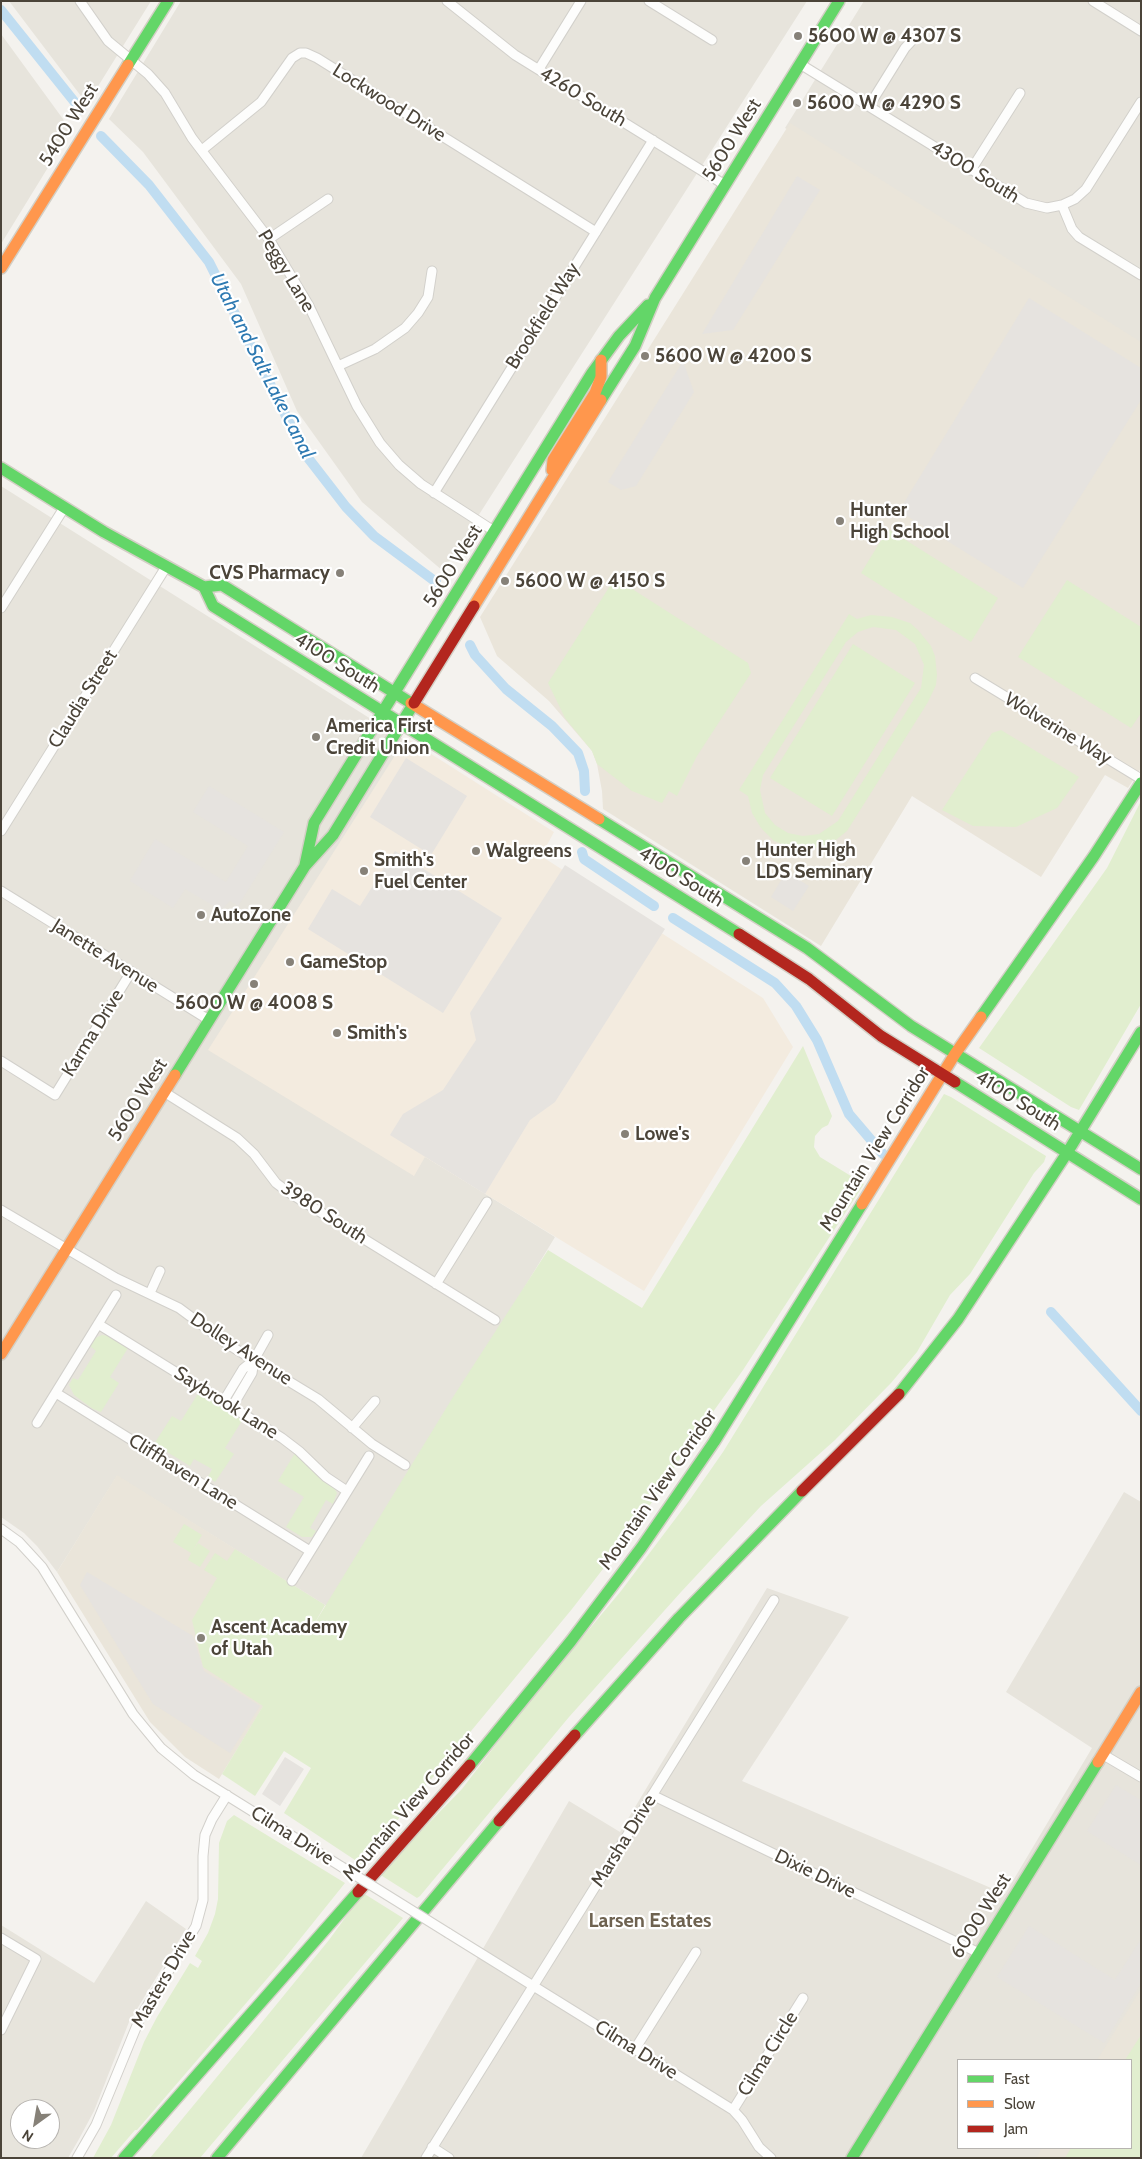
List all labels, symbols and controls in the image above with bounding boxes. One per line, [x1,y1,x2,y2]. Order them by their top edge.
place label: 5600 W @ 4307 S [808,25,961,47]
marker: 5600 W @ 4307 S [792,30,804,42]
street label: Lockwood Drive [328,59,450,147]
street label: 4260 South [535,62,631,132]
street label: 5400 West [35,79,103,171]
place label: 5600 W @ 4290 S [807,92,961,114]
street label: 5600 West [698,94,766,186]
marker: 5600 W @ 4290 S [791,97,803,109]
street label: 4300 South [926,136,1024,208]
street label: Peggy Lane [253,226,319,316]
street label: Brookfield Way [501,259,585,373]
water label: Utah and Salt Lake Canal [205,269,319,463]
place label: 5600 W @ 4200 S [655,345,812,367]
marker: 5600 W @ 4200 S [639,350,651,362]
place label: Hunter High School [850,499,949,543]
marker: Hunter High School [834,515,846,527]
street label: 5600 West [419,520,487,612]
place label: CVS Pharmacy [209,562,330,584]
marker: CVS Pharmacy [334,567,346,579]
place label: 5600 W @ 4150 S [515,570,665,592]
marker: 5600 W @ 4150 S [499,575,511,587]
street label: 4100 South [290,628,384,698]
street label: Claudia Street [44,645,122,753]
street label: Wolverine Way [1000,688,1116,770]
place label: America First Credit Union [326,715,433,759]
marker: America First Credit Union [310,731,322,743]
place label: Hunter High LDS Seminary [756,839,873,883]
place label: Walgreens [486,840,572,862]
street label: 4100 South [634,842,728,912]
marker: Walgreens [470,845,482,857]
place label: Smith's Fuel Center [374,849,467,893]
marker: Hunter High LDS Seminary [740,855,752,867]
marker: Smith's Fuel Center [358,865,370,877]
place label: AutoZone [211,904,291,926]
marker: AutoZone [195,909,207,921]
street label: Janette Avenue [48,914,162,998]
place label: GameStop [300,951,387,973]
marker: GameStop [284,956,296,968]
marker: 5600 W @ 4008 S [248,978,260,990]
street label: Karma Drive [57,985,129,1081]
place label: 5600 W @ 4008 S [175,992,333,1014]
place label: Smith's [347,1022,407,1044]
marker: Smith's [331,1027,343,1039]
street label: 5600 West [104,1054,172,1146]
street label: Mountain View Corridor [815,1063,935,1235]
street label: 4100 South [971,1066,1065,1136]
place label: Lowe's [635,1123,690,1145]
marker: Lowe's [619,1128,631,1140]
street label: 3980 South [277,1177,371,1249]
street label: Dolley Avenue [186,1308,296,1390]
street label: Saybrook Lane [170,1362,282,1444]
street label: Mountain View Corridor [594,1406,722,1574]
street label: Cliffhaven Lane [124,1429,242,1515]
place label: Ascent Academy of Utah [211,1616,347,1660]
marker: Ascent Academy of Utah [195,1632,207,1644]
street label: Mountain View Corridor [338,1728,480,1886]
street label: Marsha Drive [587,1791,661,1891]
street label: Cilma Drive [246,1802,338,1870]
street label: Dixie Drive [771,1845,859,1903]
street label: 6000 West [946,1869,1016,1963]
district label: Larsen Estates [589,1909,711,1933]
street label: Masters Drive [127,1926,201,2032]
street label: Cilma Circle [733,2007,803,2101]
street label: Cilma Drive [590,2016,682,2084]
legend [957,2059,1132,2149]
text: Fast [1004,2070,1029,2088]
text: Slow [1004,2095,1035,2113]
north arrow [10,2099,60,2149]
text: Jam [1004,2120,1028,2138]
text: N [19,2126,37,2146]

